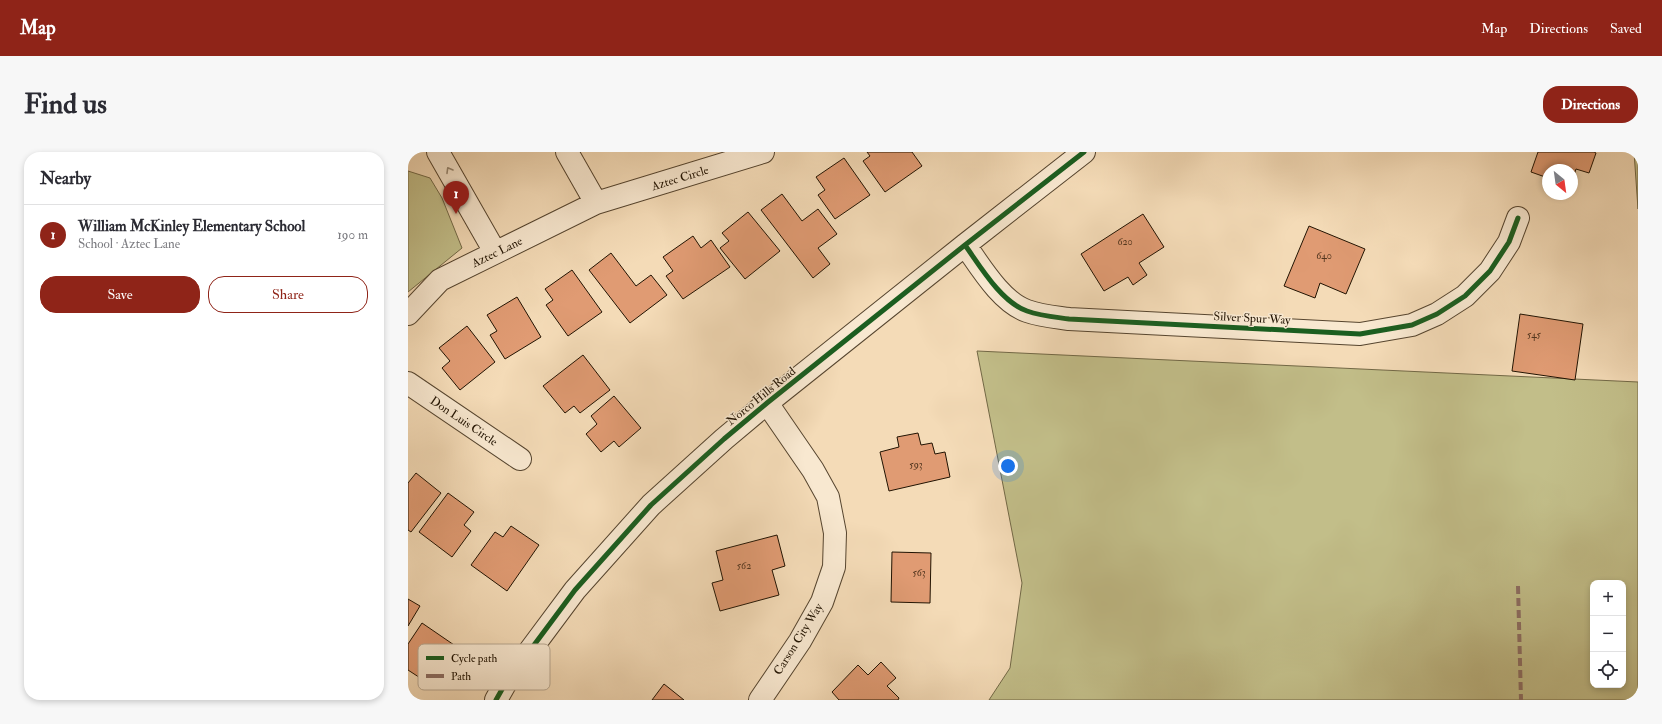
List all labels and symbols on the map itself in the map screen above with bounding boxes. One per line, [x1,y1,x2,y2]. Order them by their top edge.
street label: Aztec Circle [649,163,711,195]
north arrow [1542,164,1578,200]
one-way arrow [446,167,453,174]
pin: 1 [443,181,469,214]
street label: Aztec Lane [469,234,525,272]
house number: 620 [1117,236,1133,248]
house number: 640 [1316,250,1332,262]
street label: Silver Spur Way [1213,309,1292,328]
house number: 545 [1527,329,1542,341]
street label: Norco Hills Road [724,364,799,429]
street label: Don Luis Circle [427,393,500,449]
your location [998,456,1018,476]
house number: 593 [909,459,923,471]
house number: 562 [737,560,751,572]
house number: 563 [912,567,926,579]
street label: Carson City Way [770,600,827,678]
legend [418,644,550,690]
text: Cycle path [451,652,497,666]
text: Path [451,670,471,683]

